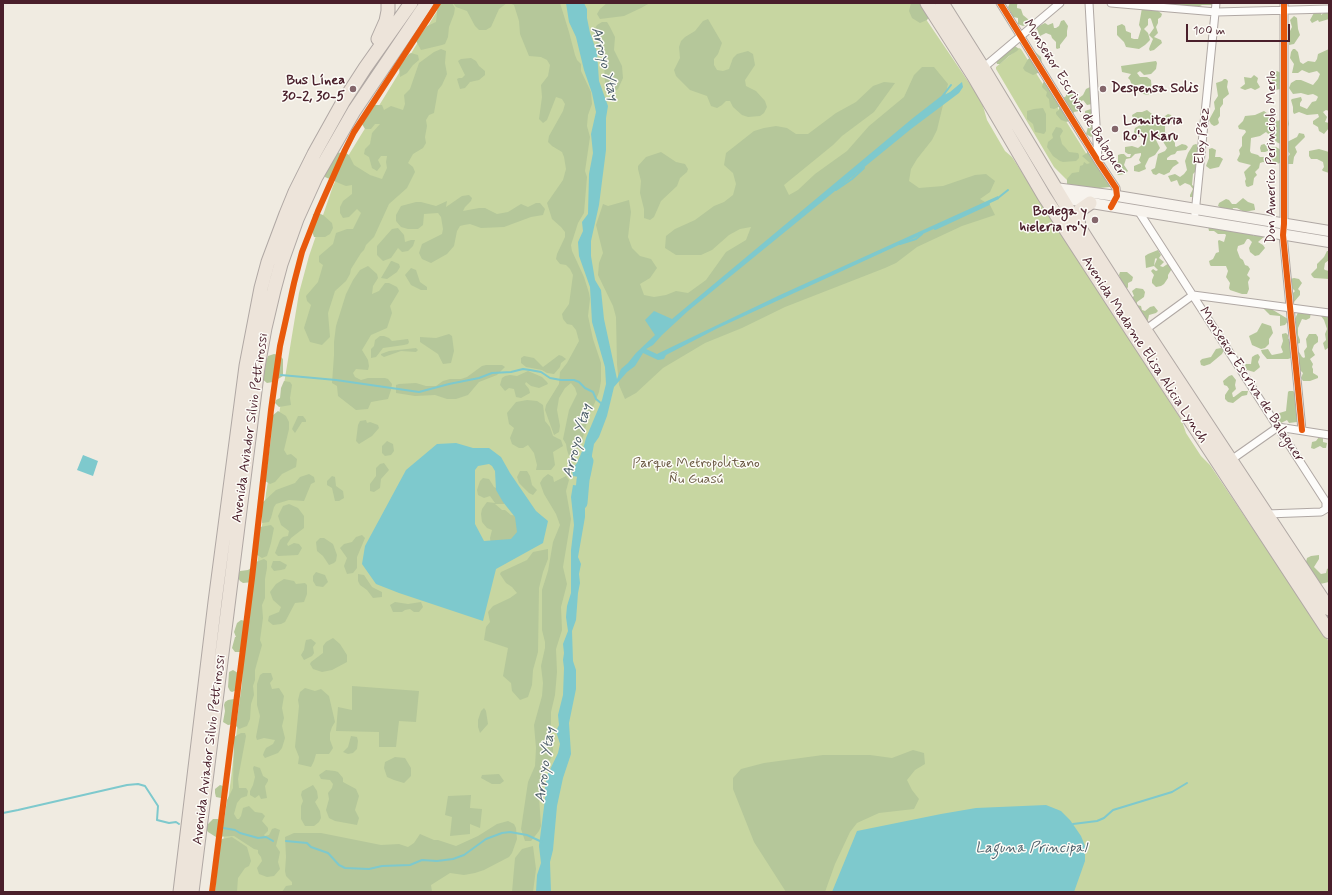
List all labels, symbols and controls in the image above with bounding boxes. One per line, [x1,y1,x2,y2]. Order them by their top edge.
scale bar [1188,16,1292,42]
street label: Monseñor Escriva de Balaguer [1019,17,1129,179]
text: 100 m [1193,23,1225,39]
water label: Arroyo Ytay [586,25,622,103]
street label: Don Americo Perinciolo Merlo [1264,70,1280,244]
place label: Bus Línea 30-2, 30-5 [282,73,345,106]
place label: Despensa Solis [1111,81,1198,97]
marker: Bus Línea 30-2, 30-5 [348,84,358,94]
marker: Despensa Solis [1098,84,1108,94]
street label: Eloy Páez [1192,107,1214,165]
place label: Lomiteria Ro'y Karu [1123,113,1183,146]
marker: Lomiteria Ro'y Karu [1110,124,1120,134]
place label: Bodega y hieleria ro'y [1019,204,1087,236]
marker: Bodega y hieleria ro'y [1090,215,1100,225]
street label: Avenida Madame Elisa Alicia Lynch [1077,253,1211,447]
street label: Monseñor Escriva de Balaguer [1195,304,1307,466]
street label: Avenida Aviador Silvio Pettirossi [229,332,273,524]
water label: Arroyo Ytay [560,402,596,480]
park label: Parque Metropolitano Ñu Guasú [632,456,760,488]
street label: Avenida Aviador Silvio Pettirossi [190,654,230,846]
water label: Arroyo Ytay [532,726,560,804]
water label: Laguna Principal [975,840,1087,858]

